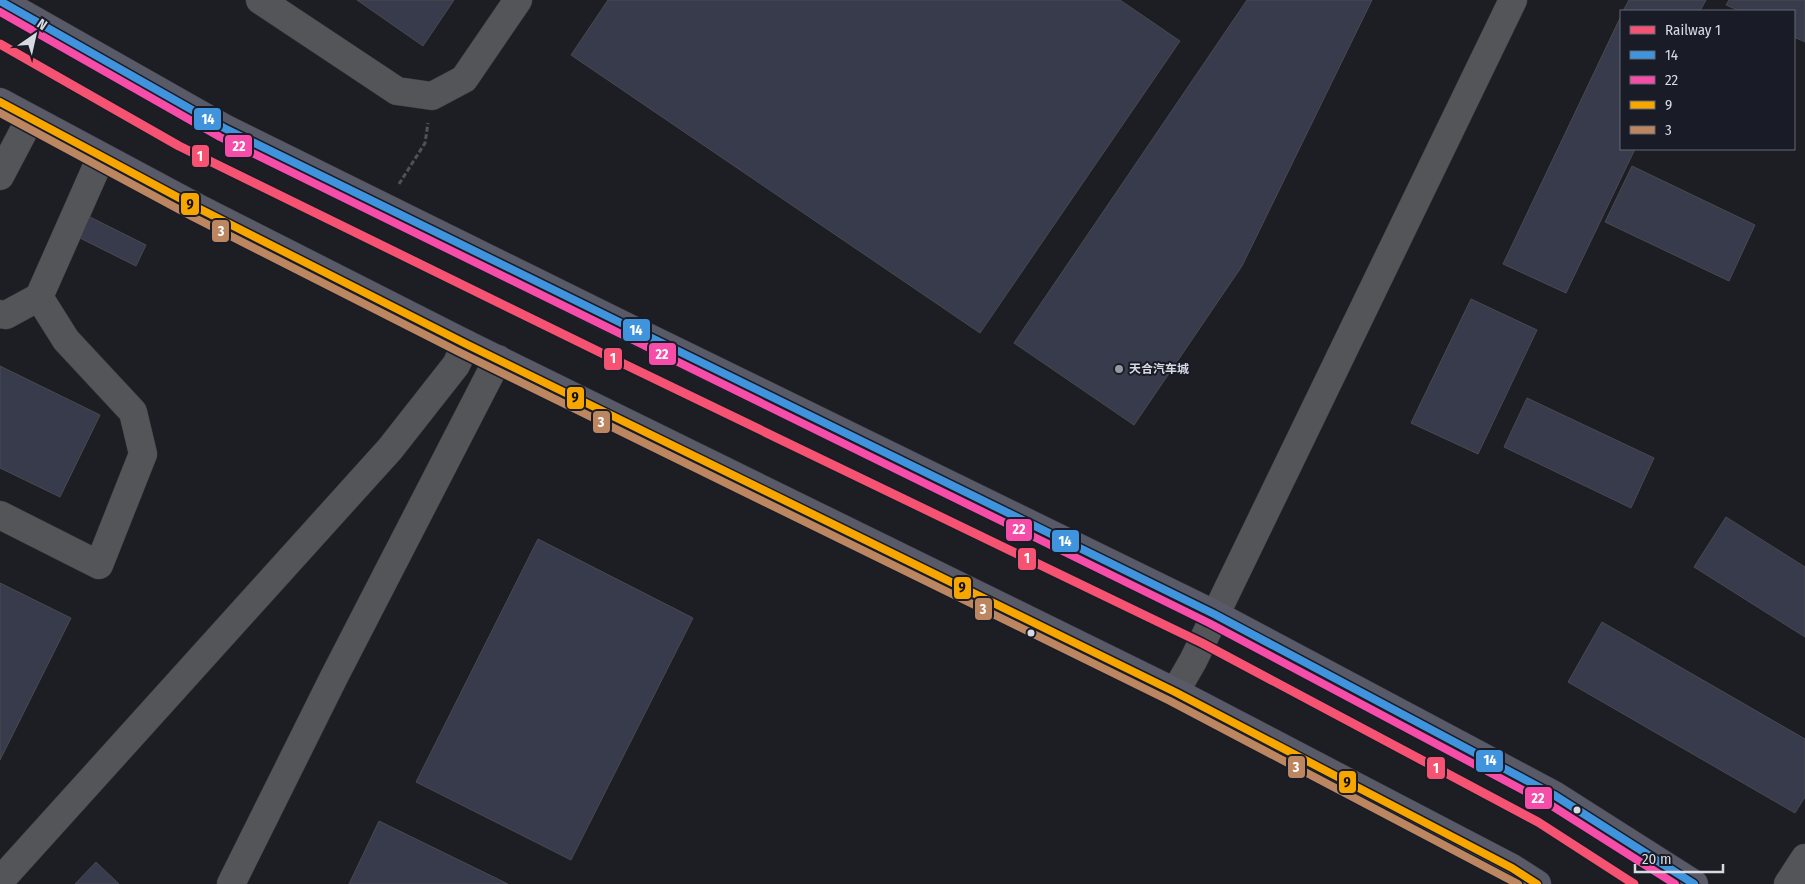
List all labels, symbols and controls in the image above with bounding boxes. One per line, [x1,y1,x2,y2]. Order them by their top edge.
north arrow [10,10,60,60]
legend [1620,10,1795,150]
text: N [34,15,50,34]
text: Railway 1 [1665,21,1721,39]
text: 14 [1665,46,1678,64]
text: 22 [1665,71,1679,89]
text: 9 [1665,96,1672,114]
line badge: 14 [193,107,222,131]
text: 14 [201,111,215,128]
text: 3 [1665,121,1672,139]
line badge: 22 [224,134,253,158]
text: 22 [232,138,246,155]
line badge: 1 [191,144,210,168]
text: 1 [197,148,203,165]
line badge: 9 [180,192,200,216]
text: 9 [186,196,194,213]
line badge: 3 [211,219,230,243]
text: 3 [217,223,225,240]
line badge: 14 [622,318,651,342]
text: 14 [629,322,643,339]
line badge: 22 [648,342,677,366]
text: 22 [655,346,669,363]
line badge: 1 [603,347,623,371]
text: 1 [610,350,616,367]
place label: 天合汽车城 [1129,362,1189,376]
marker: 天合汽车城 [1113,363,1125,375]
line badge: 9 [566,386,585,410]
text: 9 [571,389,579,406]
line badge: 3 [592,410,611,434]
text: 3 [597,414,605,431]
line badge: 22 [1005,518,1033,542]
text: 22 [1012,521,1026,538]
line badge: 14 [1051,529,1080,553]
text: 14 [1058,533,1072,550]
line badge: 1 [1017,547,1037,571]
text: 1 [1024,550,1030,567]
line badge: 9 [953,576,972,600]
text: 9 [958,579,966,596]
line badge: 3 [974,597,993,621]
text: 3 [979,601,987,618]
unlabelled marker [1026,628,1036,638]
line badge: 14 [1475,749,1504,773]
text: 14 [1483,752,1497,769]
line badge: 3 [1287,755,1306,779]
line badge: 1 [1426,756,1446,780]
text: 3 [1292,759,1300,776]
text: 1 [1433,760,1439,777]
line badge: 9 [1338,770,1357,794]
text: 9 [1343,774,1351,791]
line badge: 22 [1524,786,1553,810]
text: 22 [1531,790,1545,807]
unlabelled marker [1572,805,1582,815]
scale bar [1635,842,1722,874]
text: 20 m [1642,850,1672,868]

